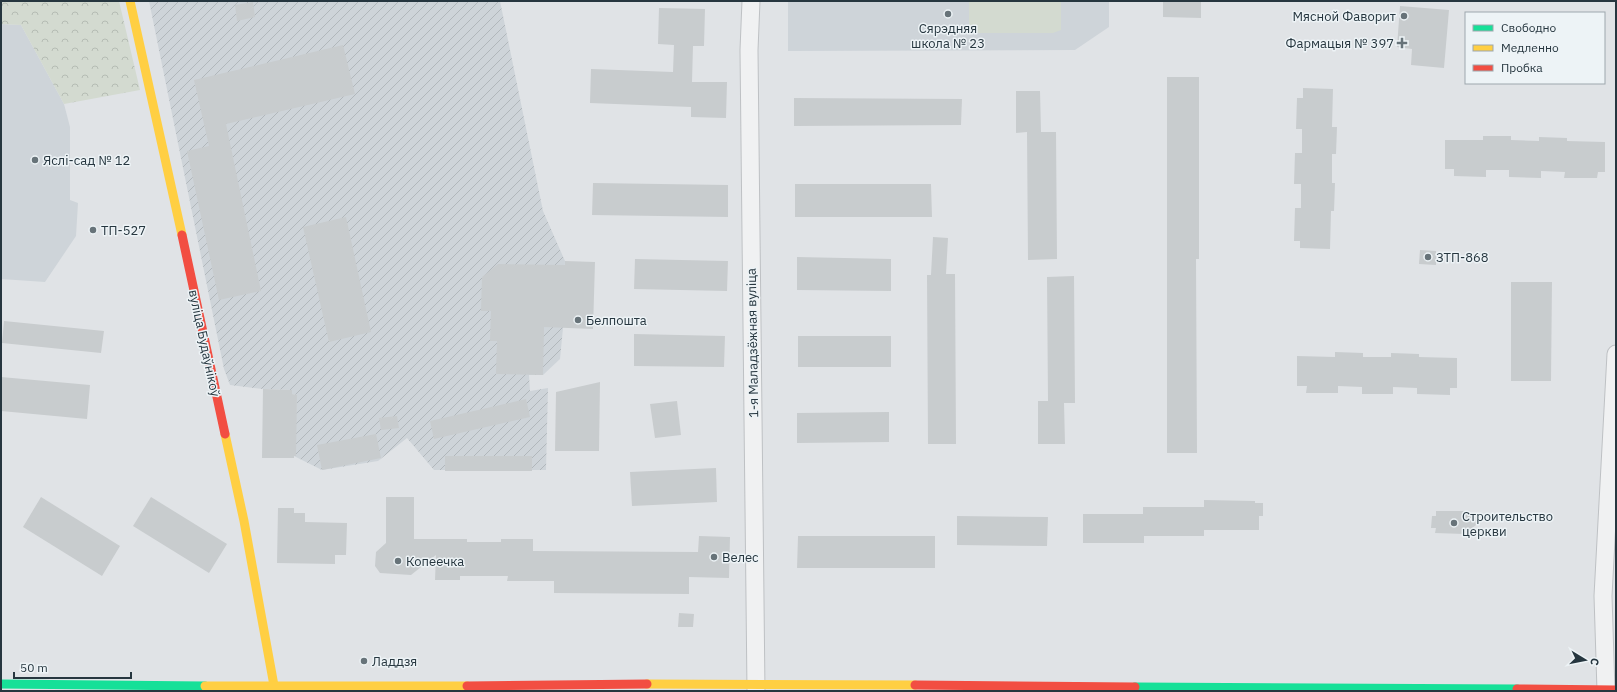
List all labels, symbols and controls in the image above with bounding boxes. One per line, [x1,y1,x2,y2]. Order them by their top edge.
place label: Мясной Фаворит [1293,8,1396,25]
marker: Сярэдняя школа № 23 [943,9,953,19]
marker: Мясной Фаворит [1399,11,1409,21]
legend [1465,12,1605,84]
place label: Сярэдняя школа № 23 [911,20,985,52]
text: Свободно [1501,20,1557,35]
place label: Фармацыя № 397 [1286,35,1394,52]
marker: Фармацыя № 397 [1397,38,1407,48]
text: Медленно [1501,40,1559,55]
text: Пробка [1501,60,1543,75]
place label: Яслі-сад № 12 [43,152,130,169]
marker: Яслі-сад № 12 [30,155,40,165]
place label: ТП-527 [101,222,146,239]
marker: ТП-527 [88,225,98,235]
place label: ЗТП-868 [1436,249,1489,266]
marker: ЗТП-868 [1423,252,1433,262]
street label: 1-я Маладзёжная вуліца [743,268,762,418]
street label: вуліца Будаўнікоў [185,288,224,399]
place label: Белпошта [586,312,647,329]
marker: Белпошта [573,315,583,325]
place label: Строительство церкви [1462,508,1553,540]
marker: Строительство церкви [1449,518,1459,528]
place label: Велес [722,549,759,566]
marker: Велес [709,552,719,562]
place label: Копеечка [406,553,464,570]
marker: Копеечка [393,556,403,566]
north arrow [1565,640,1605,680]
place label: Ладдзя [372,653,417,670]
scale bar [14,654,131,680]
marker: Ладдзя [359,656,369,666]
text: С [1587,657,1602,666]
text: 50 m [20,660,48,675]

